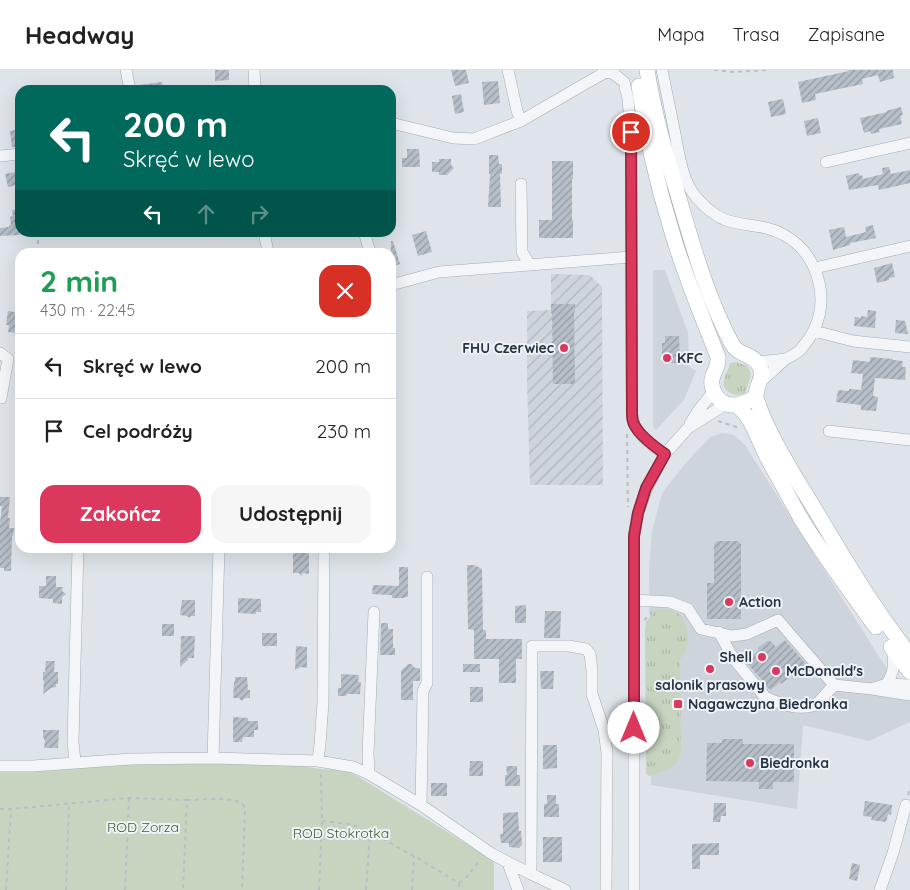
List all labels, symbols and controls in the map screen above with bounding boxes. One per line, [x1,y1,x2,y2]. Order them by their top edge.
text: Headway [25,20,134,50]
text: Mapa [657,23,705,46]
text: Trasa [733,23,780,46]
text: Zapisane [808,23,885,46]
text: 200 m [123,102,228,146]
icon: left [40,105,105,170]
pin [610,111,652,153]
icon: arrive [617,118,645,146]
text: Skręć w lewo [123,145,255,173]
icon: left [139,200,167,228]
icon: ahead [192,200,220,228]
icon: right [245,200,273,228]
text: 2 min [40,262,118,300]
button: close [319,265,371,317]
text: 430 m · 22:45 [40,300,135,320]
place label: FHU Czerwiec [462,339,554,357]
marker: FHU Czerwiec [558,342,570,354]
place label: KFC [677,349,703,367]
icon: left [40,352,68,380]
marker: KFC [661,352,673,364]
text: Skręć w lewo [83,354,202,378]
text: 200 m [315,354,371,378]
icon: arrive [40,417,68,445]
text: Cel podróży [83,419,193,443]
text: 230 m [317,419,371,443]
button: Zakończ [40,485,201,543]
button: Udostępnij [211,485,371,543]
place label: Action [739,593,781,611]
marker: Action [723,596,735,608]
place label: Shell [720,648,752,666]
marker: Shell [756,651,768,663]
place label: McDonald's [786,662,863,680]
marker: salonik prasowy [704,663,716,675]
marker: McDonald's [770,665,782,677]
place label: salonik prasowy [655,676,765,694]
place label: Nagawczyna Biedronka [688,695,848,713]
marker: Nagawczyna Biedronka [672,698,684,710]
position arrow [607,701,659,753]
place label: Biedronka [760,754,829,772]
marker: Biedronka [744,757,756,769]
park label: ROD Zorza [107,818,179,836]
park label: ROD Stokrotka [293,824,389,842]

